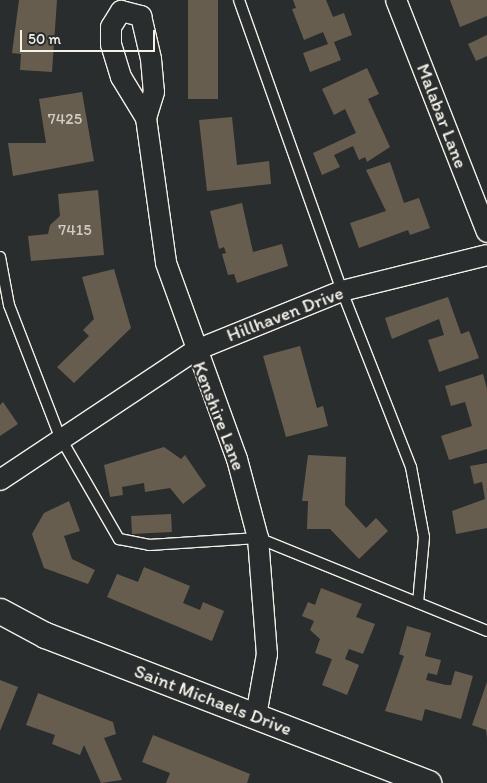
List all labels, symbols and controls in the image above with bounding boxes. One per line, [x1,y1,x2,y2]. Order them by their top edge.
scale bar [22,20,158,52]
text: 50 m [28,30,61,48]
street label: Malabar Lane [412,60,472,172]
house number: 7425 [48,109,82,129]
house number: 7415 [58,220,92,240]
street label: Hillhaven Drive [223,281,347,347]
street label: Kenshire Lane [188,358,250,474]
street label: Saint Michaels Drive [132,660,294,740]

